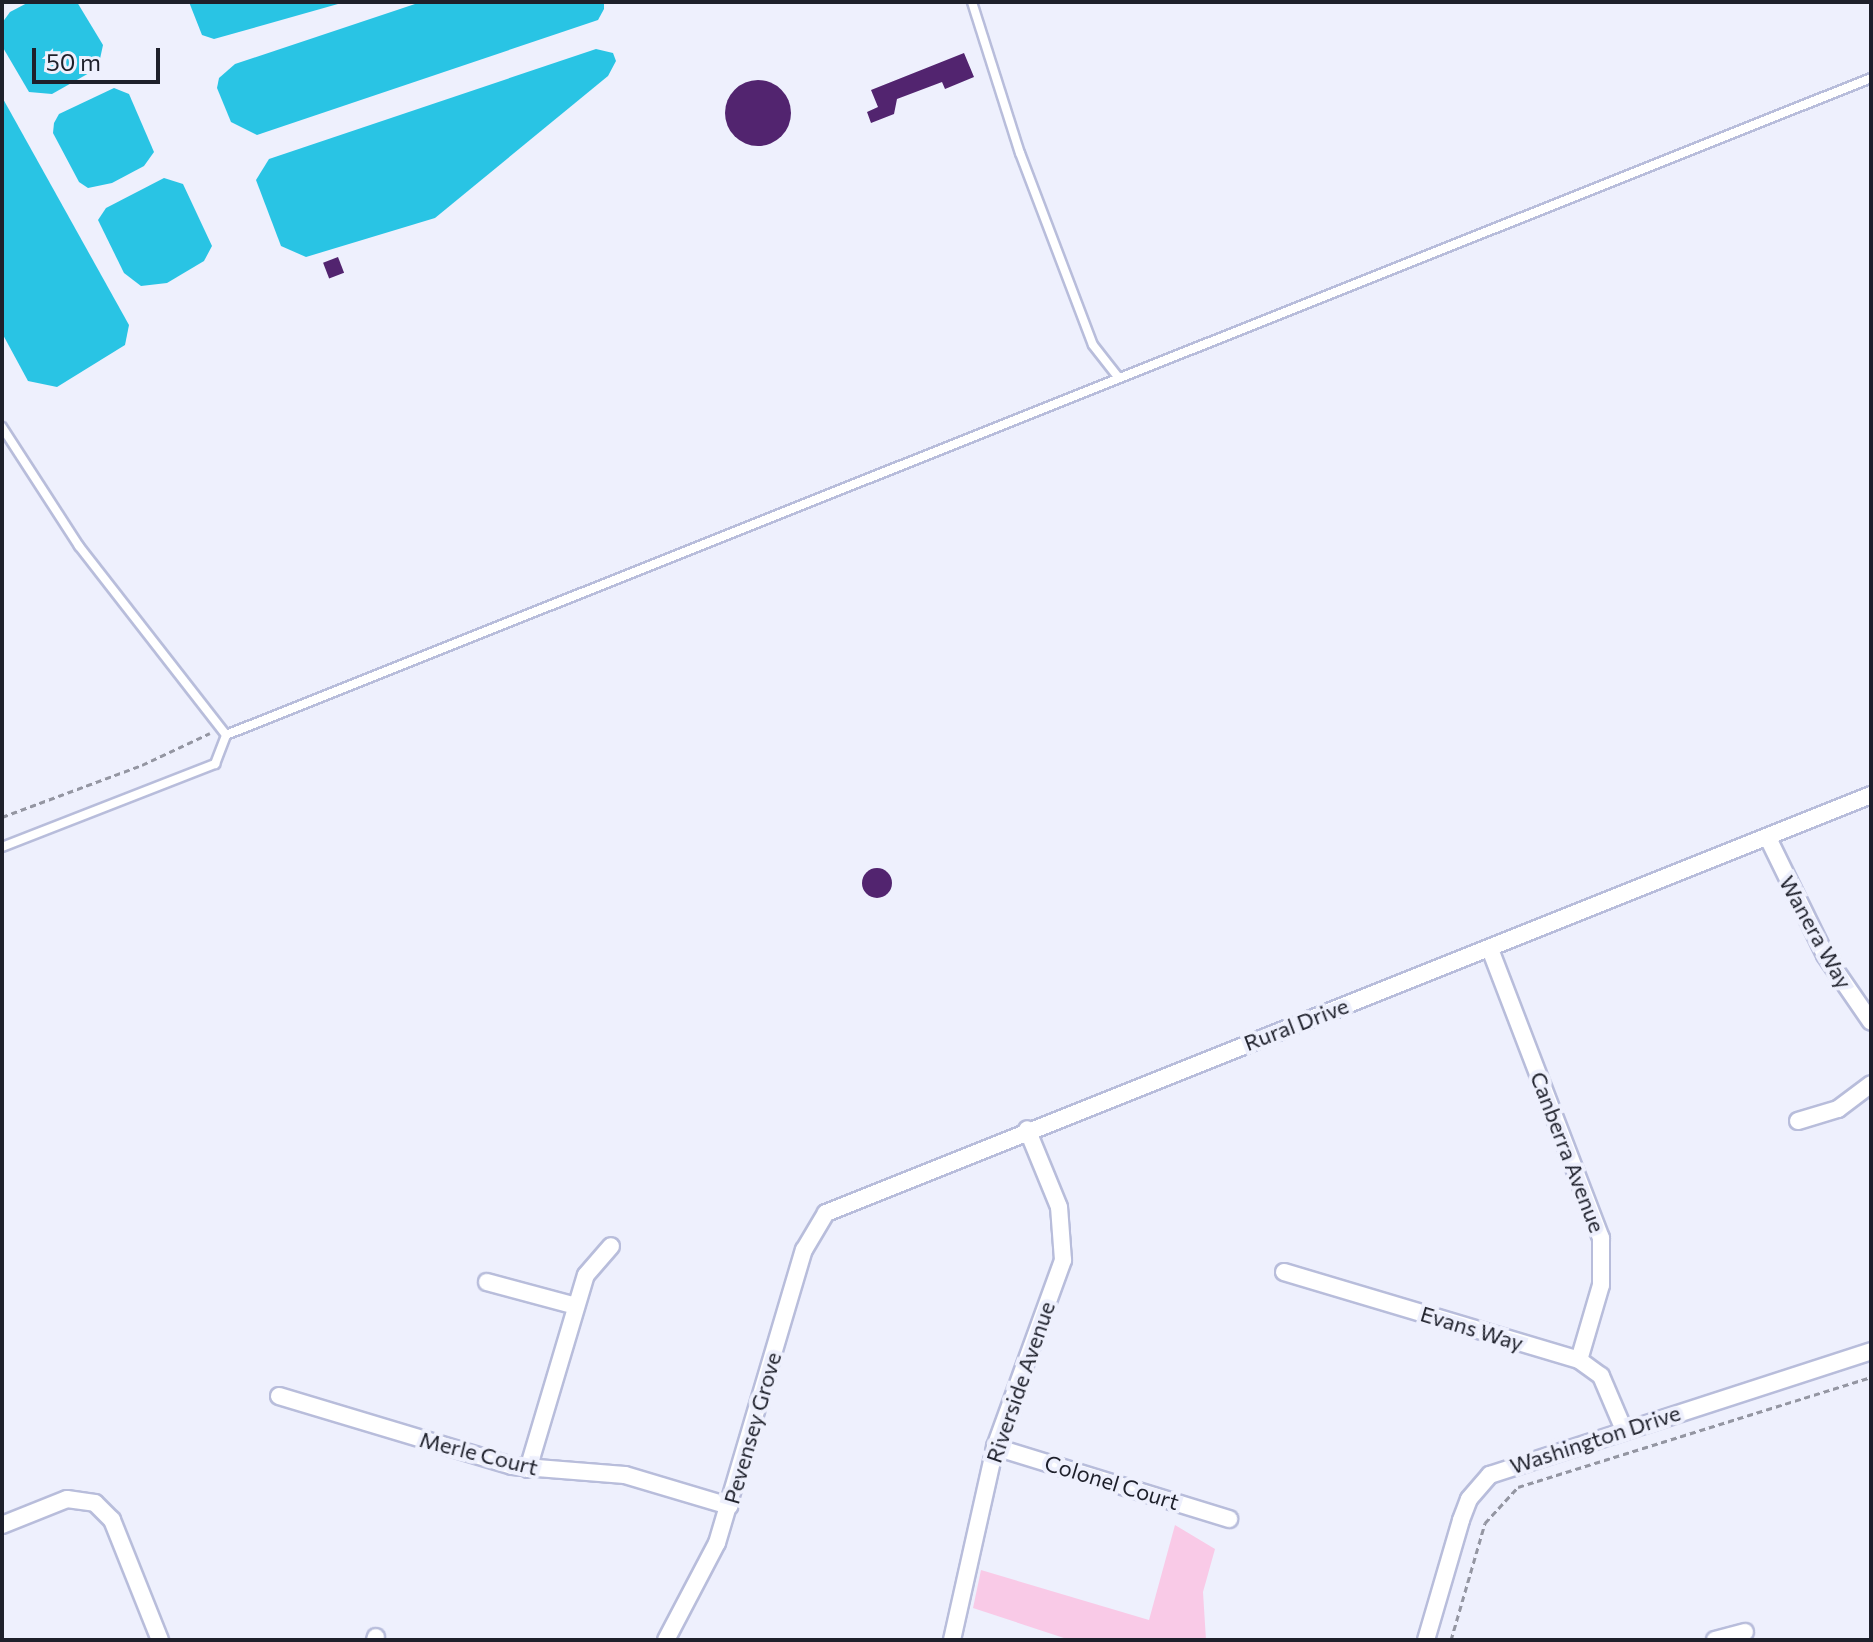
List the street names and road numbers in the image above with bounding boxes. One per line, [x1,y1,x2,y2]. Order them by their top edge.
street label: Wanera Way [1774,871,1858,993]
street label: Rural Drive [1240,992,1352,1056]
street label: Canberra Avenue [1525,1068,1611,1236]
street label: Riverside Avenue [980,1298,1060,1466]
street label: Evans Way [1417,1300,1527,1356]
street label: Pevensey Grove [718,1349,786,1507]
street label: Washington Drive [1506,1399,1684,1479]
street label: Merle Court [417,1426,541,1480]
street label: Colonel Court [1042,1449,1182,1515]

